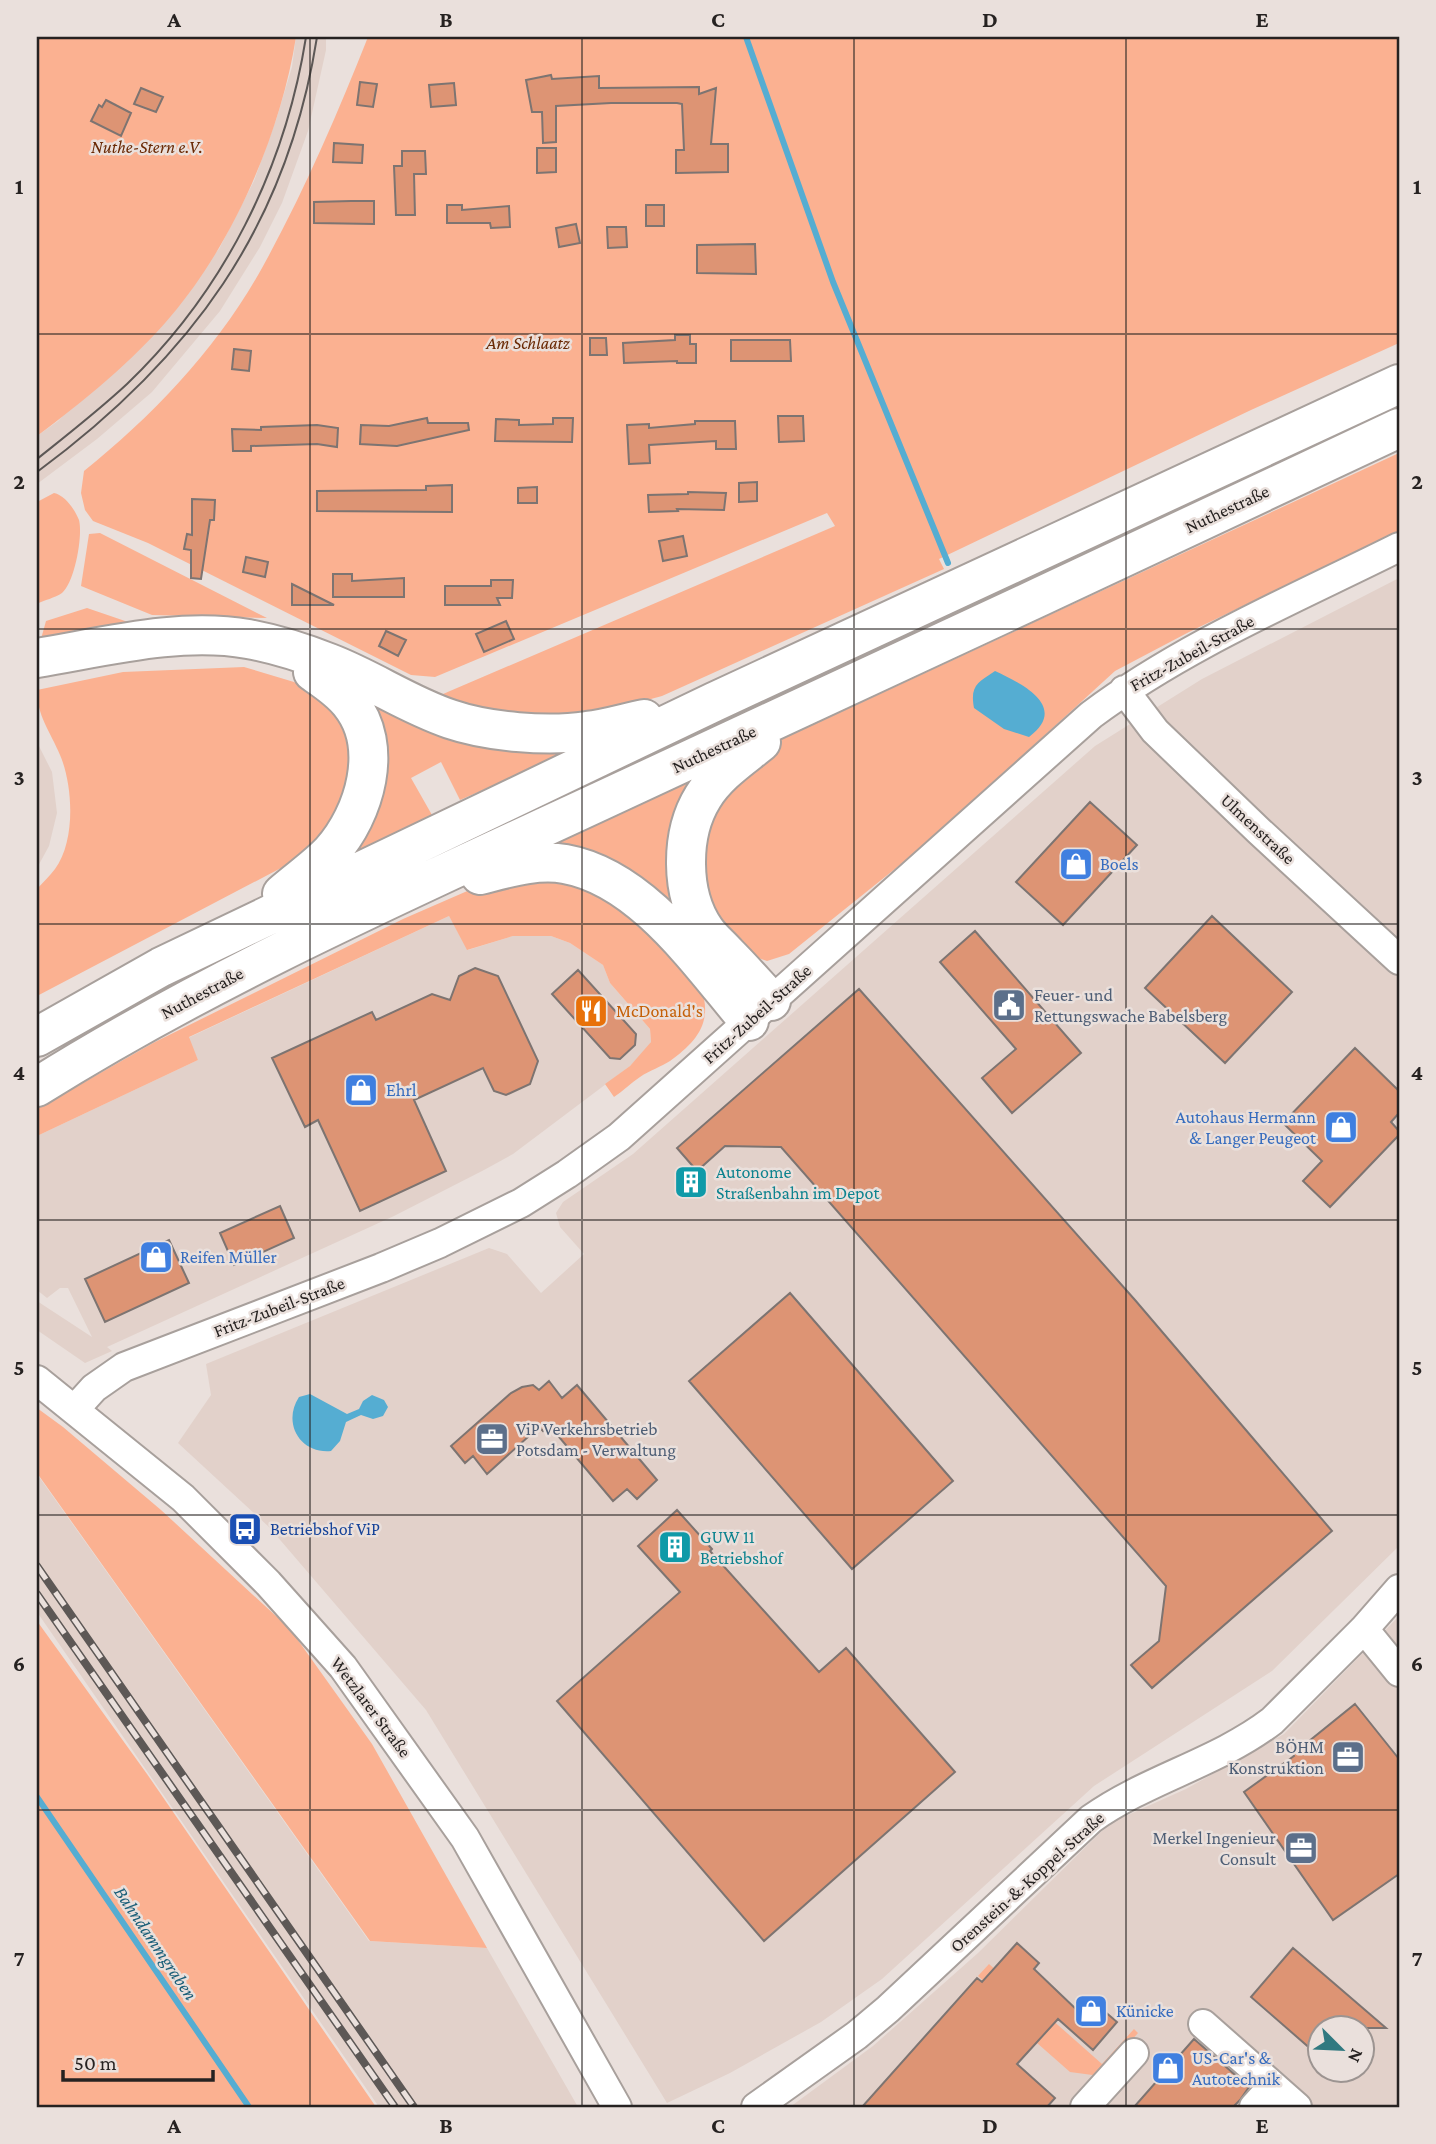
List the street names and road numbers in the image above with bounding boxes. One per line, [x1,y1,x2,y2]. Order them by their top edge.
street label: Nuthestraße [1182,481,1272,537]
street label: Fritz-Zubeil-Straße [1127,611,1258,695]
street label: Nuthestraße [669,721,759,777]
street label: Ulmenstraße [1217,790,1299,868]
street label: Fritz-Zubeil-Straße [699,960,815,1068]
street label: Nuthestraße [157,963,247,1023]
street label: Fritz-Zubeil-Straße [211,1273,347,1341]
street label: Wetzlarer Straße [327,1653,415,1761]
street label: Orenstein-&-Koppel-Straße [946,1808,1108,1956]

